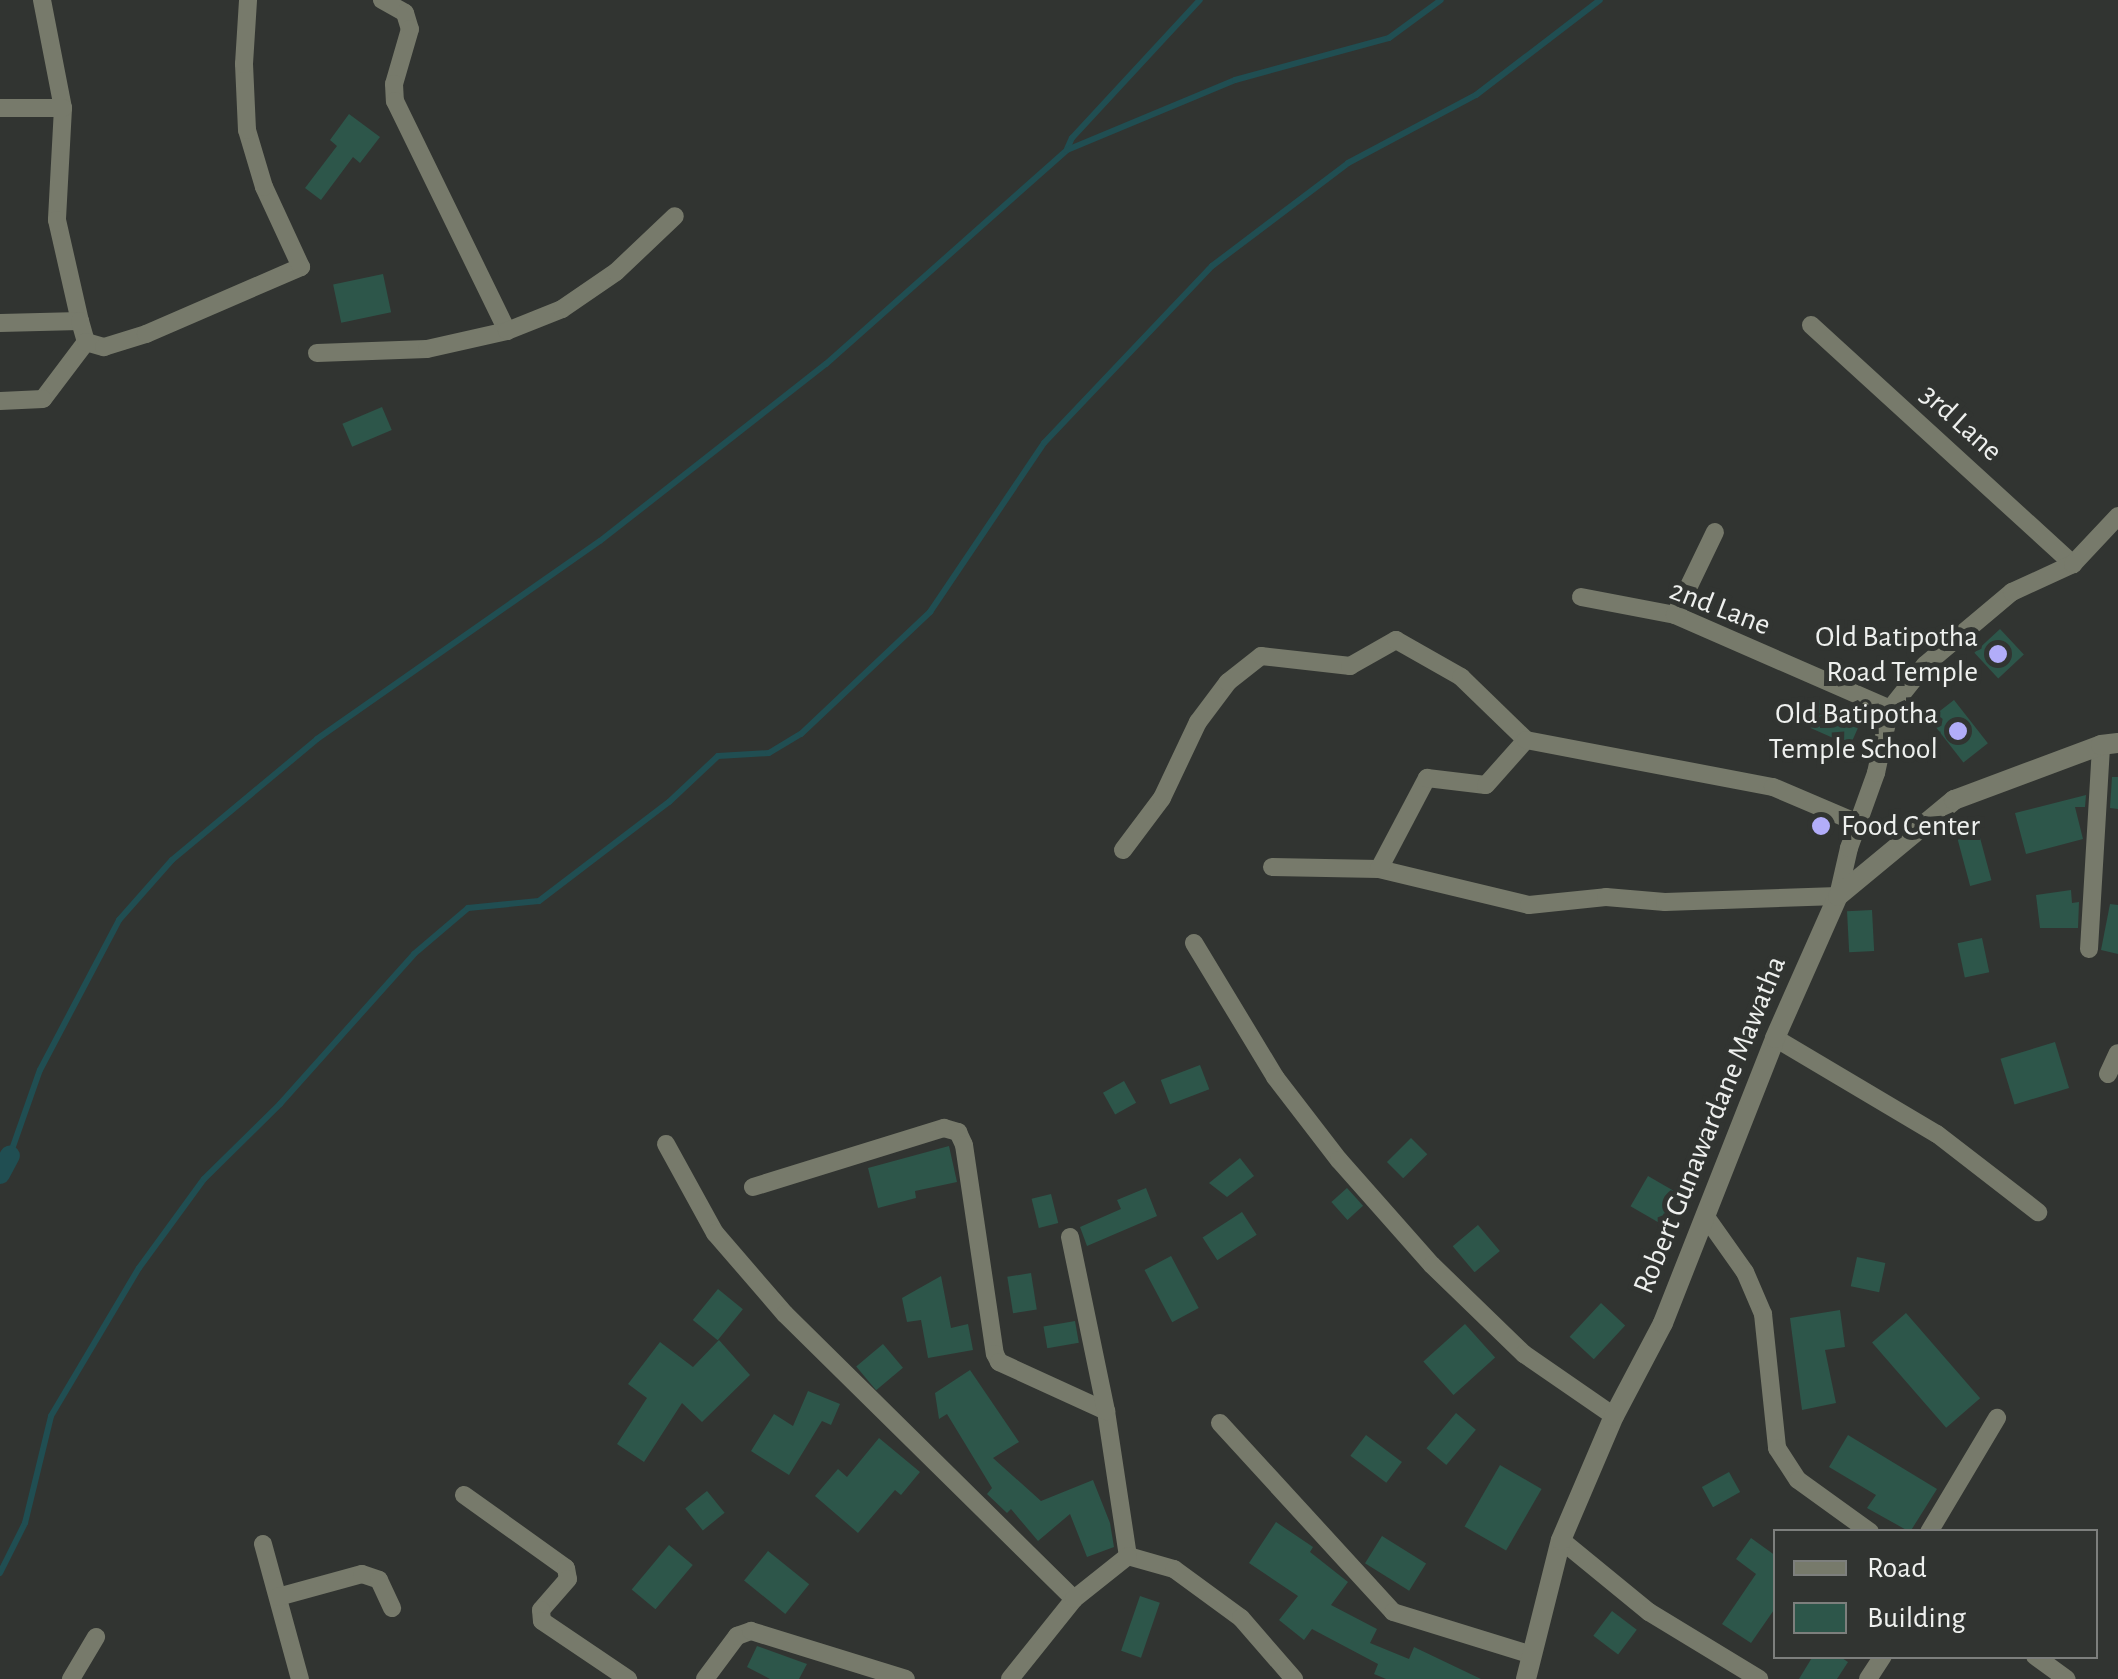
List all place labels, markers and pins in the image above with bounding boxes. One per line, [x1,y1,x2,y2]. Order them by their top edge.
place label: Old Batipotha Road Temple [1815,619,1978,690]
marker: Old Batipotha Road Temple [1987,643,2009,665]
place label: Old Batipotha Temple School [1768,696,1938,766]
marker: Old Batipotha Temple School [1947,720,1969,742]
place label: Food Center [1841,808,1980,844]
marker: Food Center [1810,815,1832,837]

